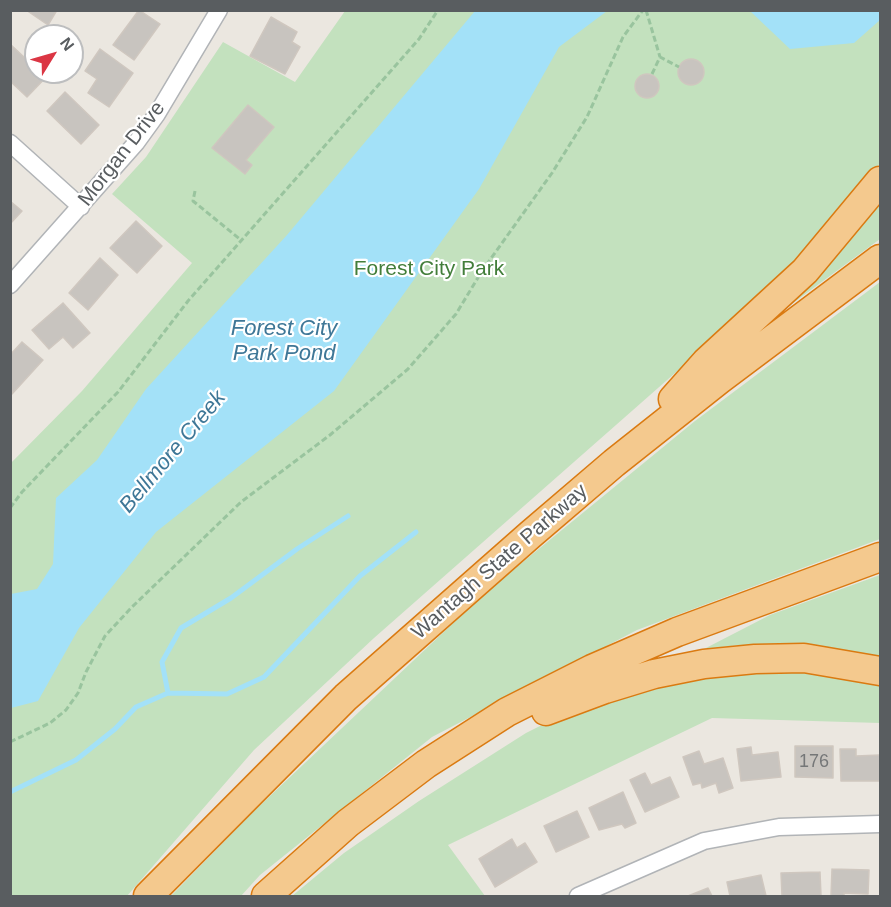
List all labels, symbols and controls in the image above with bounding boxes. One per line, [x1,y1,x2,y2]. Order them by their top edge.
north arrow [24,24,84,84]
text: N [57,34,77,54]
street label: Morgan Drive [73,97,171,211]
park label: Forest City Park [354,256,504,282]
water label: Forest City Park Pond [231,316,337,368]
water label: Bellmore Creek [114,385,232,519]
street label: Wantagh State Parkway [407,479,593,645]
house number: 176 [799,751,829,773]

